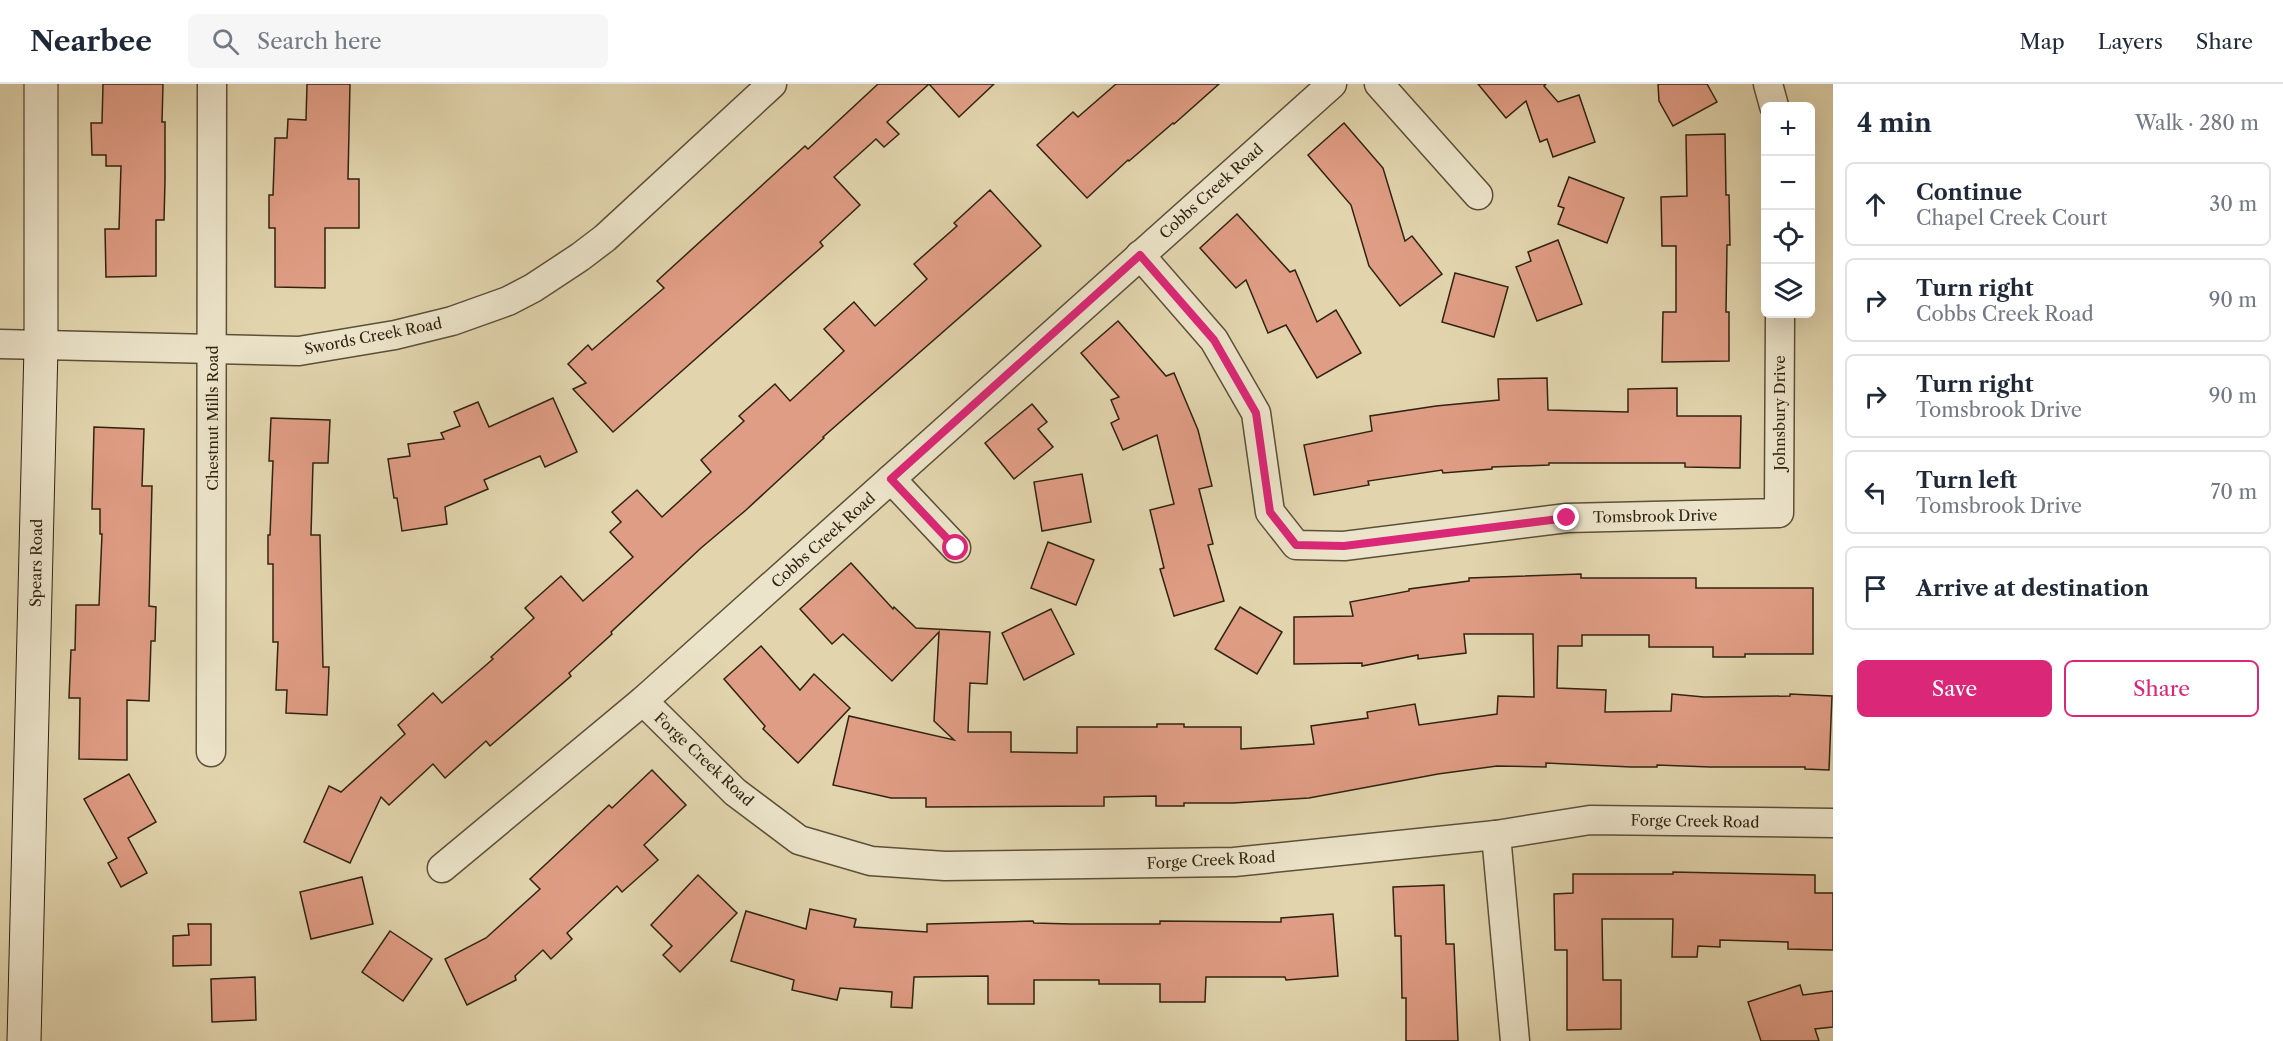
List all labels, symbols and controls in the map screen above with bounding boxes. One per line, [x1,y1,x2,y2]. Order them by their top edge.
search box [188,14,608,68]
text: Nearbee [30,24,152,58]
icon: search [209,25,242,58]
text: Search here [257,28,382,55]
text: Map [2020,29,2065,54]
text: Layers [2098,29,2163,54]
text: Share [2196,29,2253,54]
map controls [1761,102,1815,318]
button: + [1761,102,1815,156]
text: 4 min [1857,107,1932,139]
text: Walk · 280 m [2135,111,2259,135]
street label: Cobbs Creek Road [1155,139,1267,243]
button: − [1761,156,1815,210]
text: Continue [1916,179,2022,206]
icon: ahead [1859,188,1892,221]
text: 30 m [2209,192,2257,216]
text: Chapel Creek Court [1916,206,2107,230]
button: locate [1761,210,1815,264]
button: layers [1761,264,1815,318]
text: Turn right [1916,275,2034,302]
icon: right [1859,284,1892,317]
text: 90 m [2209,288,2257,312]
text: Cobbs Creek Road [1916,302,2094,326]
street label: Swords Creek Road [303,313,443,359]
street label: Chestnut Mills Road [203,345,222,491]
street label: Johnsbury Drive [1770,355,1789,473]
text: Turn right [1916,371,2034,398]
icon: right [1859,380,1892,413]
text: 90 m [2209,384,2257,408]
text: Tomsbrook Drive [1916,398,2082,422]
text: Turn left [1916,467,2017,494]
icon: left [1859,476,1892,509]
text: 70 m [2211,480,2257,504]
street label: Cobbs Creek Road [767,488,879,592]
text: Tomsbrook Drive [1916,494,2082,518]
route end [1553,504,1579,530]
street label: Tomsbrook Drive [1593,505,1717,527]
street label: Spears Road [26,519,46,607]
route start [942,534,968,560]
icon: arrive [1859,572,1892,605]
text: Arrive at destination [1916,575,2149,602]
button: Save [1857,660,2052,717]
button: Share [2064,660,2259,717]
street label: Forge Creek Road [650,708,758,810]
street label: Forge Creek Road [1630,810,1760,832]
street label: Forge Creek Road [1146,847,1276,873]

